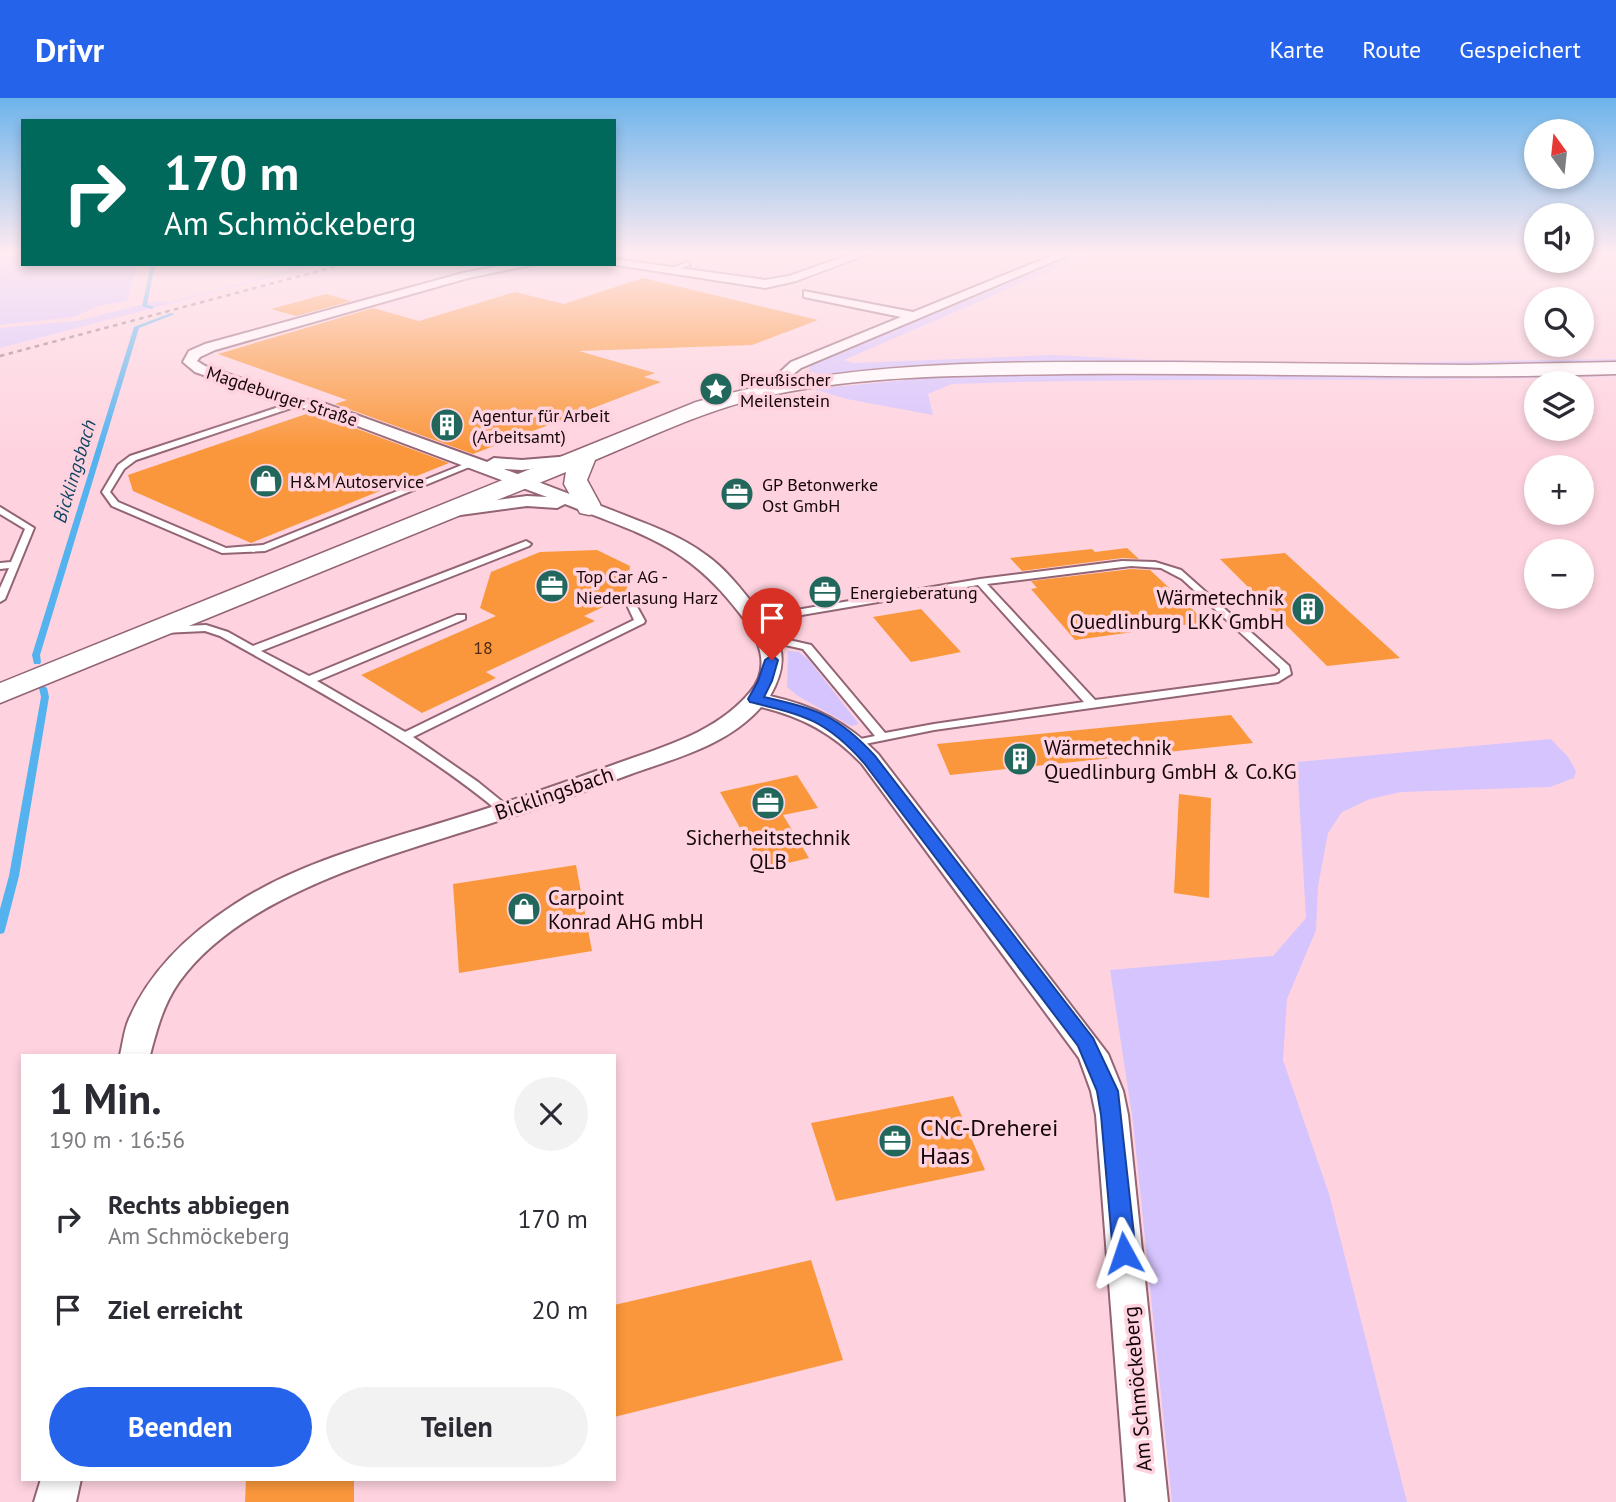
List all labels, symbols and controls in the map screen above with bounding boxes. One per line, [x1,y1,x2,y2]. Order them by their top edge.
text: Drivr [35,28,104,71]
text: Karte [1269,34,1324,65]
text: Route [1362,34,1421,65]
text: Gespeichert [1459,34,1581,65]
north arrow [1524,119,1594,189]
map controls [1524,119,1594,609]
text: 170 m [164,140,299,204]
icon: right [49,147,140,238]
text: Am Schmöckeberg [164,202,417,244]
button: sound [1524,203,1594,273]
button: search [1524,287,1594,357]
street label: Magdeburger Straße [204,361,360,431]
place label: Preußischer Meilenstein [740,368,831,412]
place icon: Preußischer Meilenstein [697,370,735,408]
button: layers [1524,371,1594,441]
place label: Agentur für Arbeit (Arbeitsamt) [472,404,610,448]
building icon: Agentur für Arbeit (Arbeitsamt) [428,406,466,444]
water label: Bicklingsbach [47,417,101,525]
button: + [1524,455,1594,525]
shop icon: H&M Autoservice [247,462,285,500]
place label: H&M Autoservice [290,470,424,493]
place label: GP Betonwerke Ost GmbH [762,473,878,517]
office icon: GP Betonwerke Ost GmbH [718,475,756,513]
button: − [1524,539,1594,609]
place label: Top Car AG - Niederlasung Harz [576,565,718,609]
office icon: Top Car AG - Niederlasung Harz [533,567,571,605]
office icon: Energieberatung [806,573,844,611]
place label: Energieberatung [850,581,978,604]
place label: Wärmetechnik Quedlinburg LKK GmbH [1070,584,1284,635]
pin [742,588,802,660]
building icon: Wärmetechnik Quedlinburg LKK GmbH [1289,590,1327,628]
icon: arrive [753,599,791,637]
house number: 18 [473,636,493,659]
place label: Wärmetechnik Quedlinburg GmbH & Co.KG [1044,734,1297,785]
building icon: Wärmetechnik Quedlinburg GmbH & Co.KG [1001,740,1039,778]
street label: Bicklingsbach [491,760,617,826]
office icon: Sicherheitstechnik QLB [749,784,787,822]
place label: Sicherheitstechnik QLB [686,824,850,875]
place label: Carpoint Konrad AHG mbH [548,884,704,935]
shop icon: Carpoint Konrad AHG mbH [505,890,543,928]
text: 1 Min. [49,1071,162,1126]
button: close [514,1077,588,1151]
place label: CNC-Dreherei Haas [920,1112,1058,1171]
office icon: CNC-Dreherei Haas [876,1122,914,1160]
text: 190 m · 16:56 [49,1125,185,1154]
text: Rechts abbiegen [108,1188,290,1221]
icon: right [49,1200,87,1238]
text: 170 m [517,1202,588,1235]
position arrow [1087,1216,1161,1290]
text: Am Schmöckeberg [108,1221,290,1250]
icon: arrive [49,1291,87,1329]
text: Ziel erreicht [108,1293,243,1326]
text: 20 m [532,1293,588,1326]
street label: Am Schmöckeberg [1116,1305,1158,1473]
button: Beenden [49,1387,312,1467]
button: Teilen [326,1387,588,1467]

